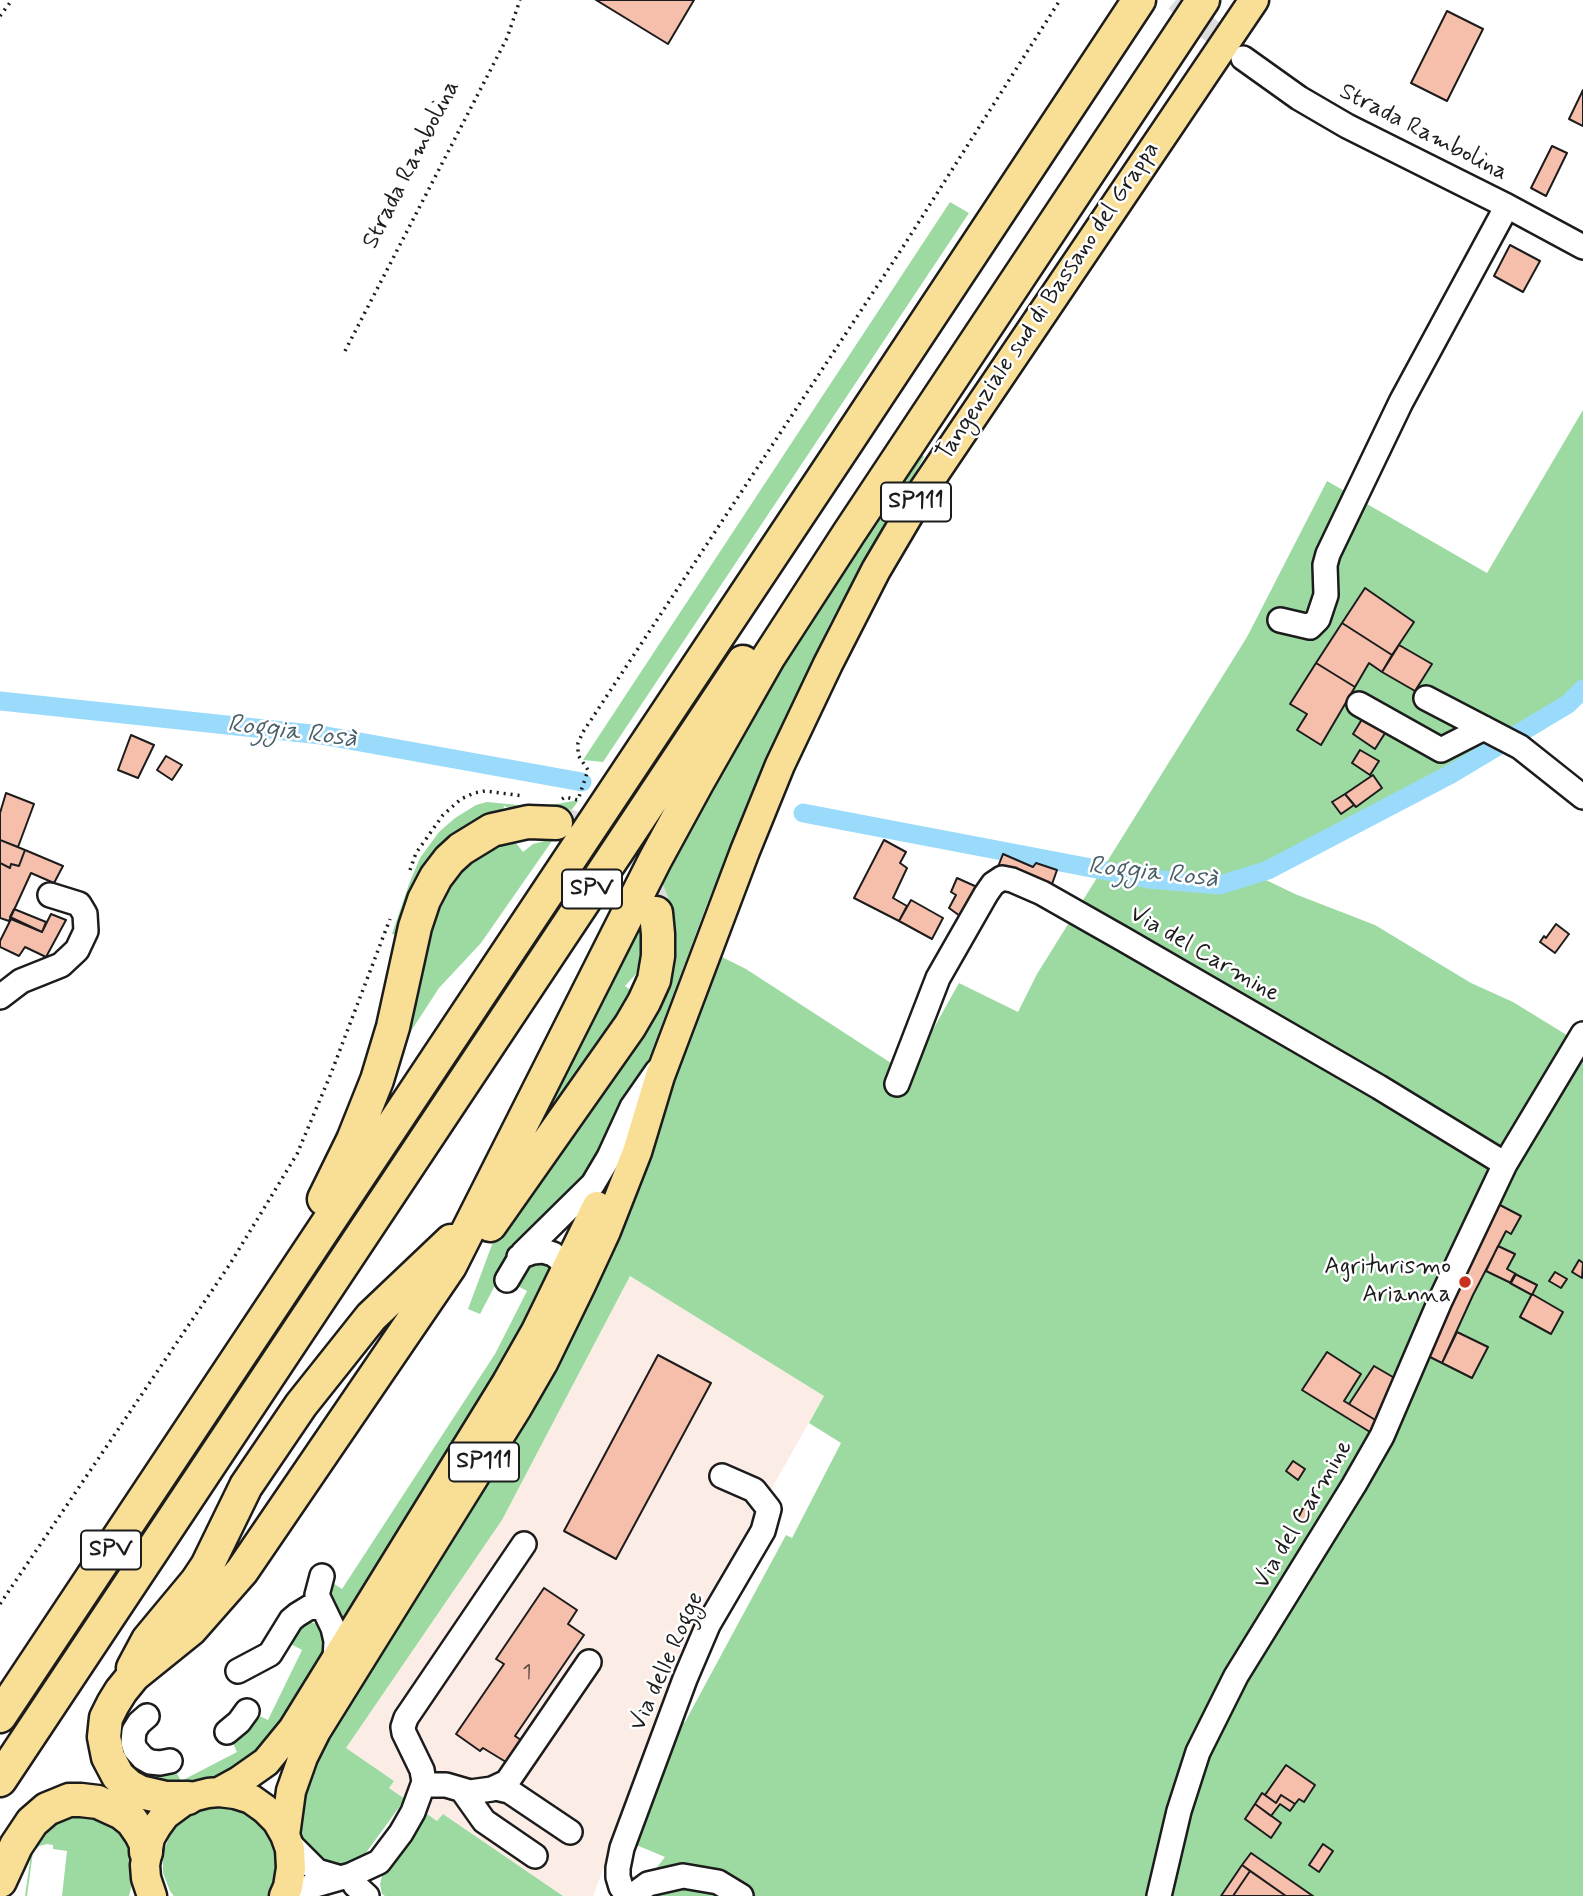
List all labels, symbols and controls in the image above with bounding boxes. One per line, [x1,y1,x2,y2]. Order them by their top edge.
street label: Strada Rambolina [357,76,467,254]
street label: Strada Rambolina [1334,78,1512,188]
street label: Tangenziale sud di Bassano del Grappa [931,137,1167,467]
road number: SP111 [881,482,951,522]
water label: Roggia Rosà [225,710,359,756]
water label: Roggia Rosà [1087,852,1219,896]
road number: SPV [562,870,622,908]
street label: Via del Carmine [1124,900,1284,1010]
place label: Agriturismo Arianna [1324,1254,1451,1310]
marker: Agriturismo Arianna [1457,1274,1473,1290]
street label: Via del Carmine [1248,1435,1360,1595]
road number: SP111 [449,1442,519,1482]
road number: SPV [81,1530,141,1569]
street label: Via delle Rogge [625,1588,711,1736]
house number: 1 [522,1661,532,1687]

